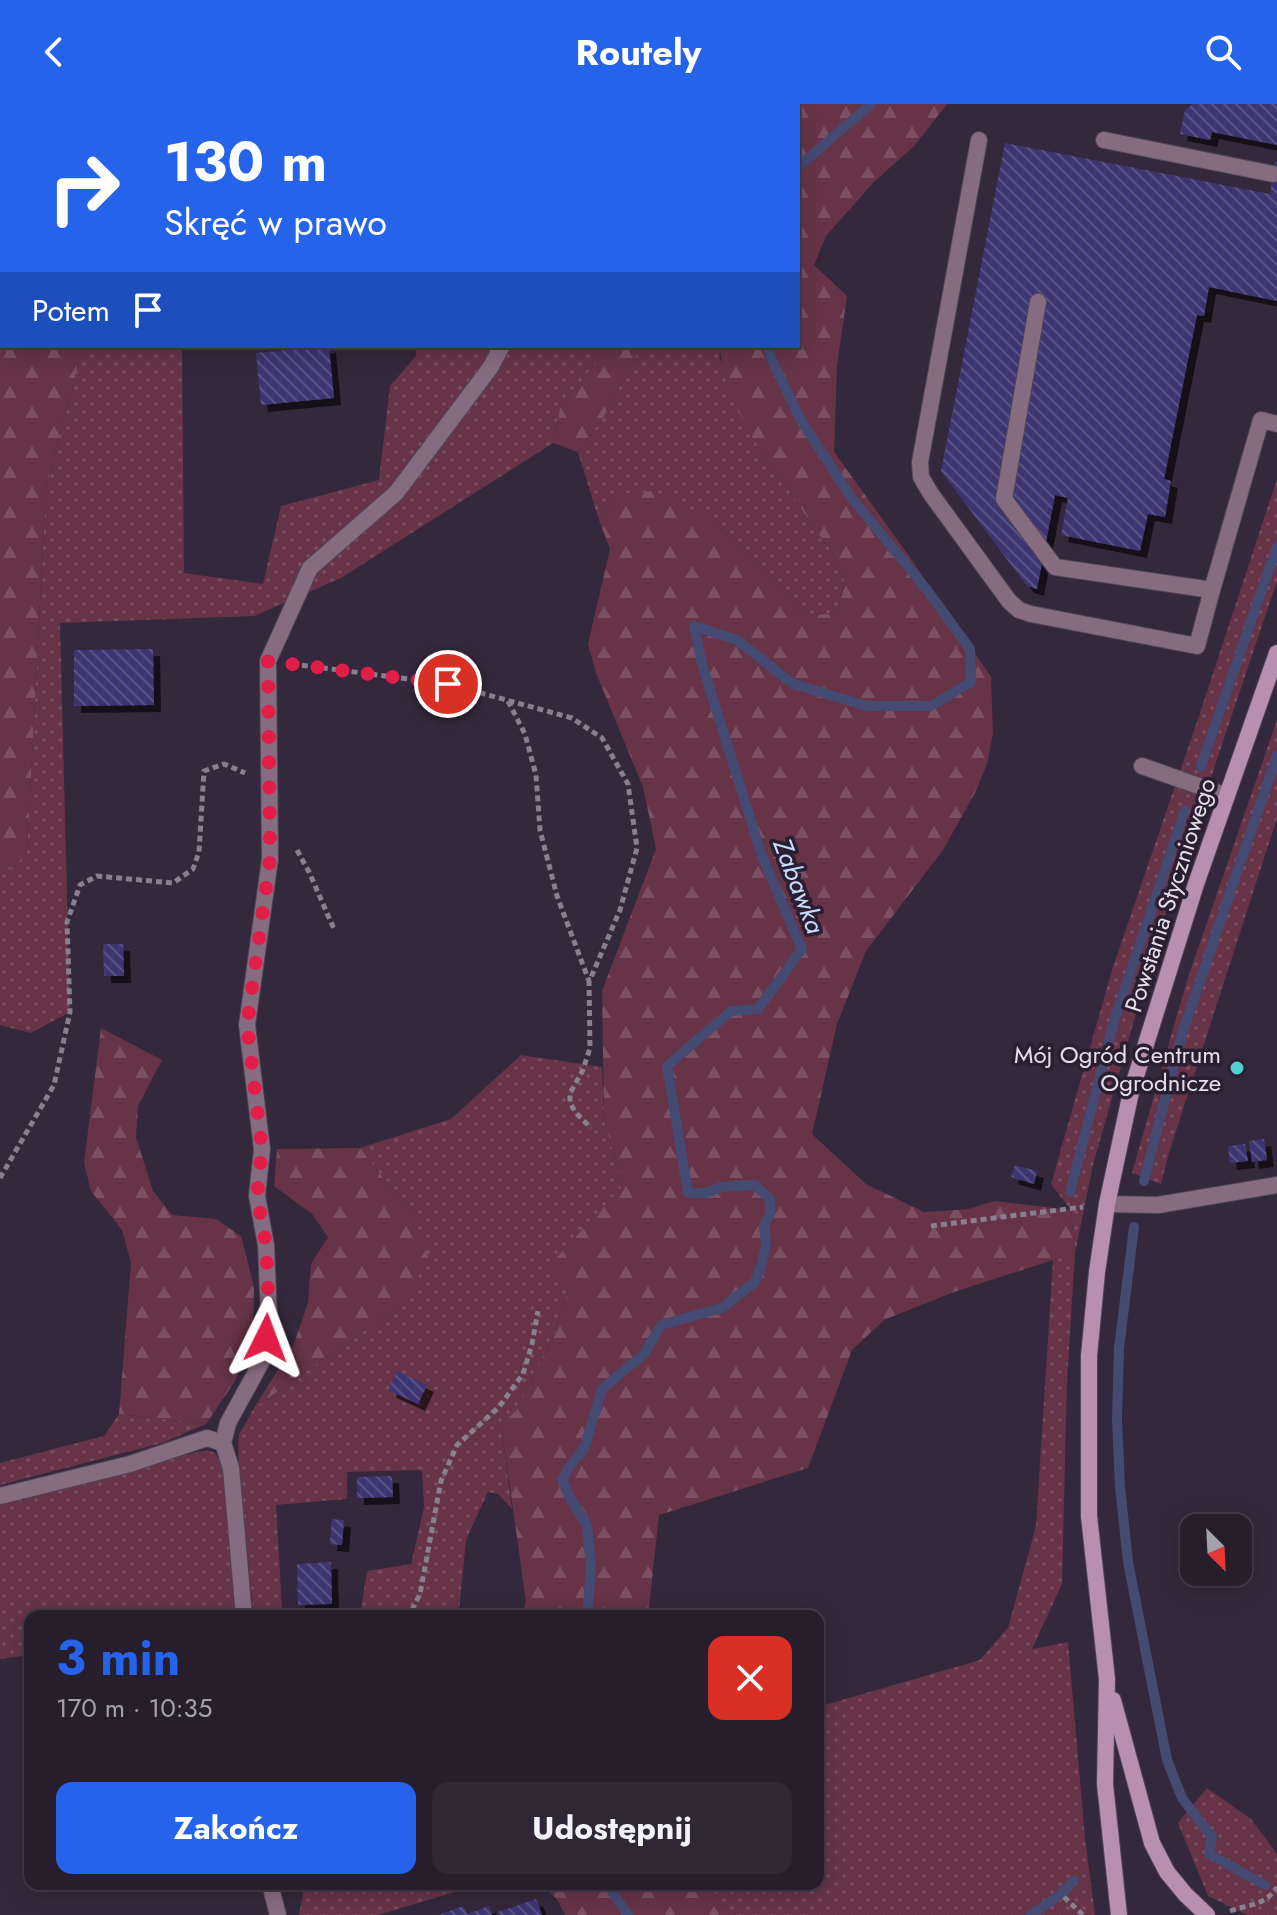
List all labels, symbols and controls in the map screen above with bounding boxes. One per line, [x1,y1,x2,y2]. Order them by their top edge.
text: Routely [576,26,701,78]
icon: back [32,30,76,74]
icon: search [1201,30,1245,74]
text: 130 m [164,121,327,202]
icon: right [32,136,136,240]
text: Skręć w prawo [164,196,387,248]
icon: arrive [126,288,170,332]
text: Potem [32,289,110,332]
pin [414,650,482,718]
icon: arrive [426,662,470,706]
street label: Powstania Styczniowego [1116,773,1224,1017]
water label: Zabawka [763,832,835,940]
place label: Mój Ogród Centrum Ogrodnicze [1014,1037,1221,1100]
marker: Mój Ogród Centrum Ogrodnicze [1228,1059,1246,1077]
position arrow [224,1296,308,1380]
north arrow [1180,1514,1252,1586]
map controls [1180,1514,1252,1586]
text: 3 min [56,1624,180,1693]
button: close [708,1636,792,1720]
text: 170 m · 10:35 [56,1689,212,1727]
button: Zakończ [56,1782,416,1874]
button: Udostępnij [432,1782,792,1874]

